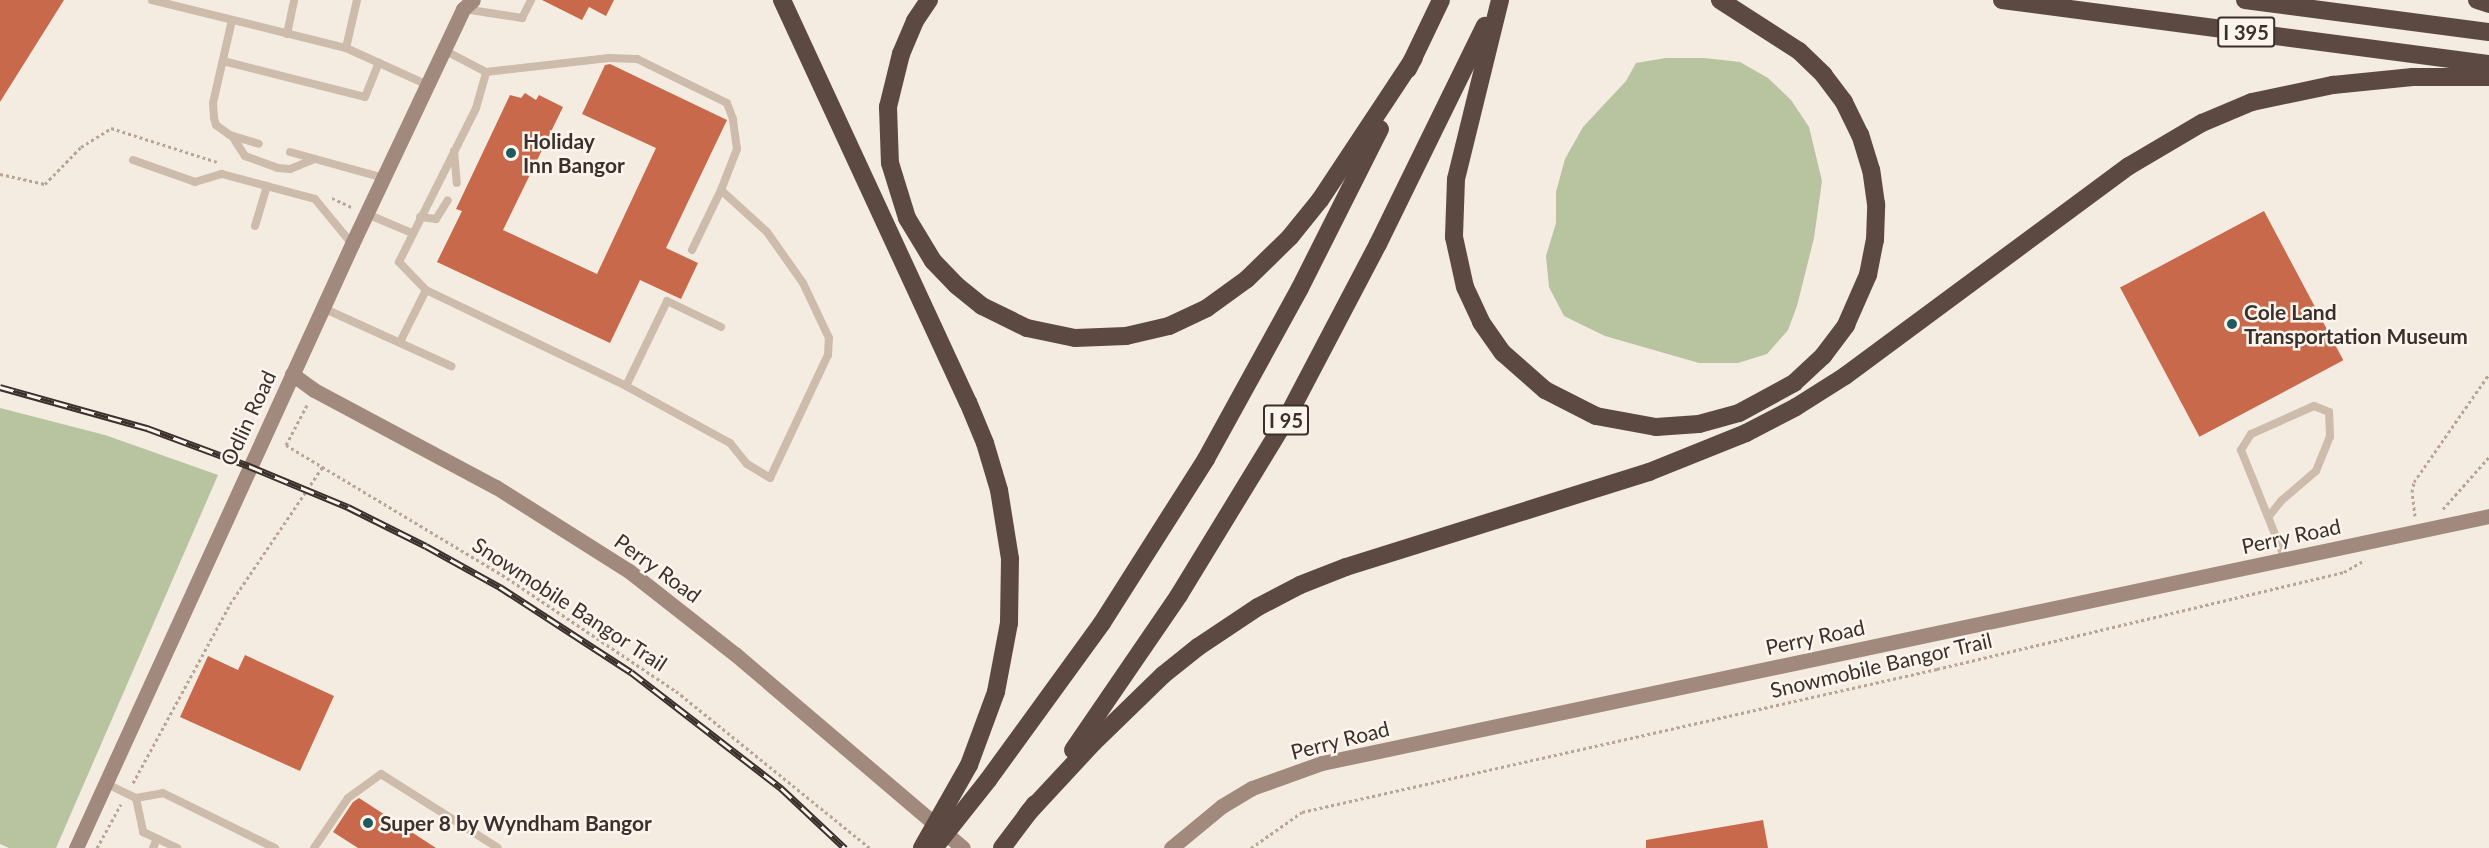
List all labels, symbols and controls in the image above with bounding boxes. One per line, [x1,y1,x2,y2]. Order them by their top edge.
road number: I 395 [2216,15,2276,49]
place label: Holiday Inn Bangor [523,128,625,178]
marker: Holiday Inn Bangor [504,146,518,160]
place label: Cole Land Transportation Museum [2244,299,2468,349]
marker: Cole Land Transportation Museum [2225,317,2239,331]
street label: Odlin Road [215,366,281,470]
road number: I 95 [1262,403,1310,437]
street label: Perry Road [2239,513,2343,559]
street label: Perry Road [610,528,706,608]
street label: Snowmobile Bangor Trail [468,531,672,677]
street label: Perry Road [1763,614,1867,660]
street label: Snowmobile Bangor Trail [1767,627,1995,703]
street label: Perry Road [1288,716,1392,764]
place label: Super 8 by Wyndham Bangor [380,810,653,836]
marker: Super 8 by Wyndham Bangor [361,816,375,830]

